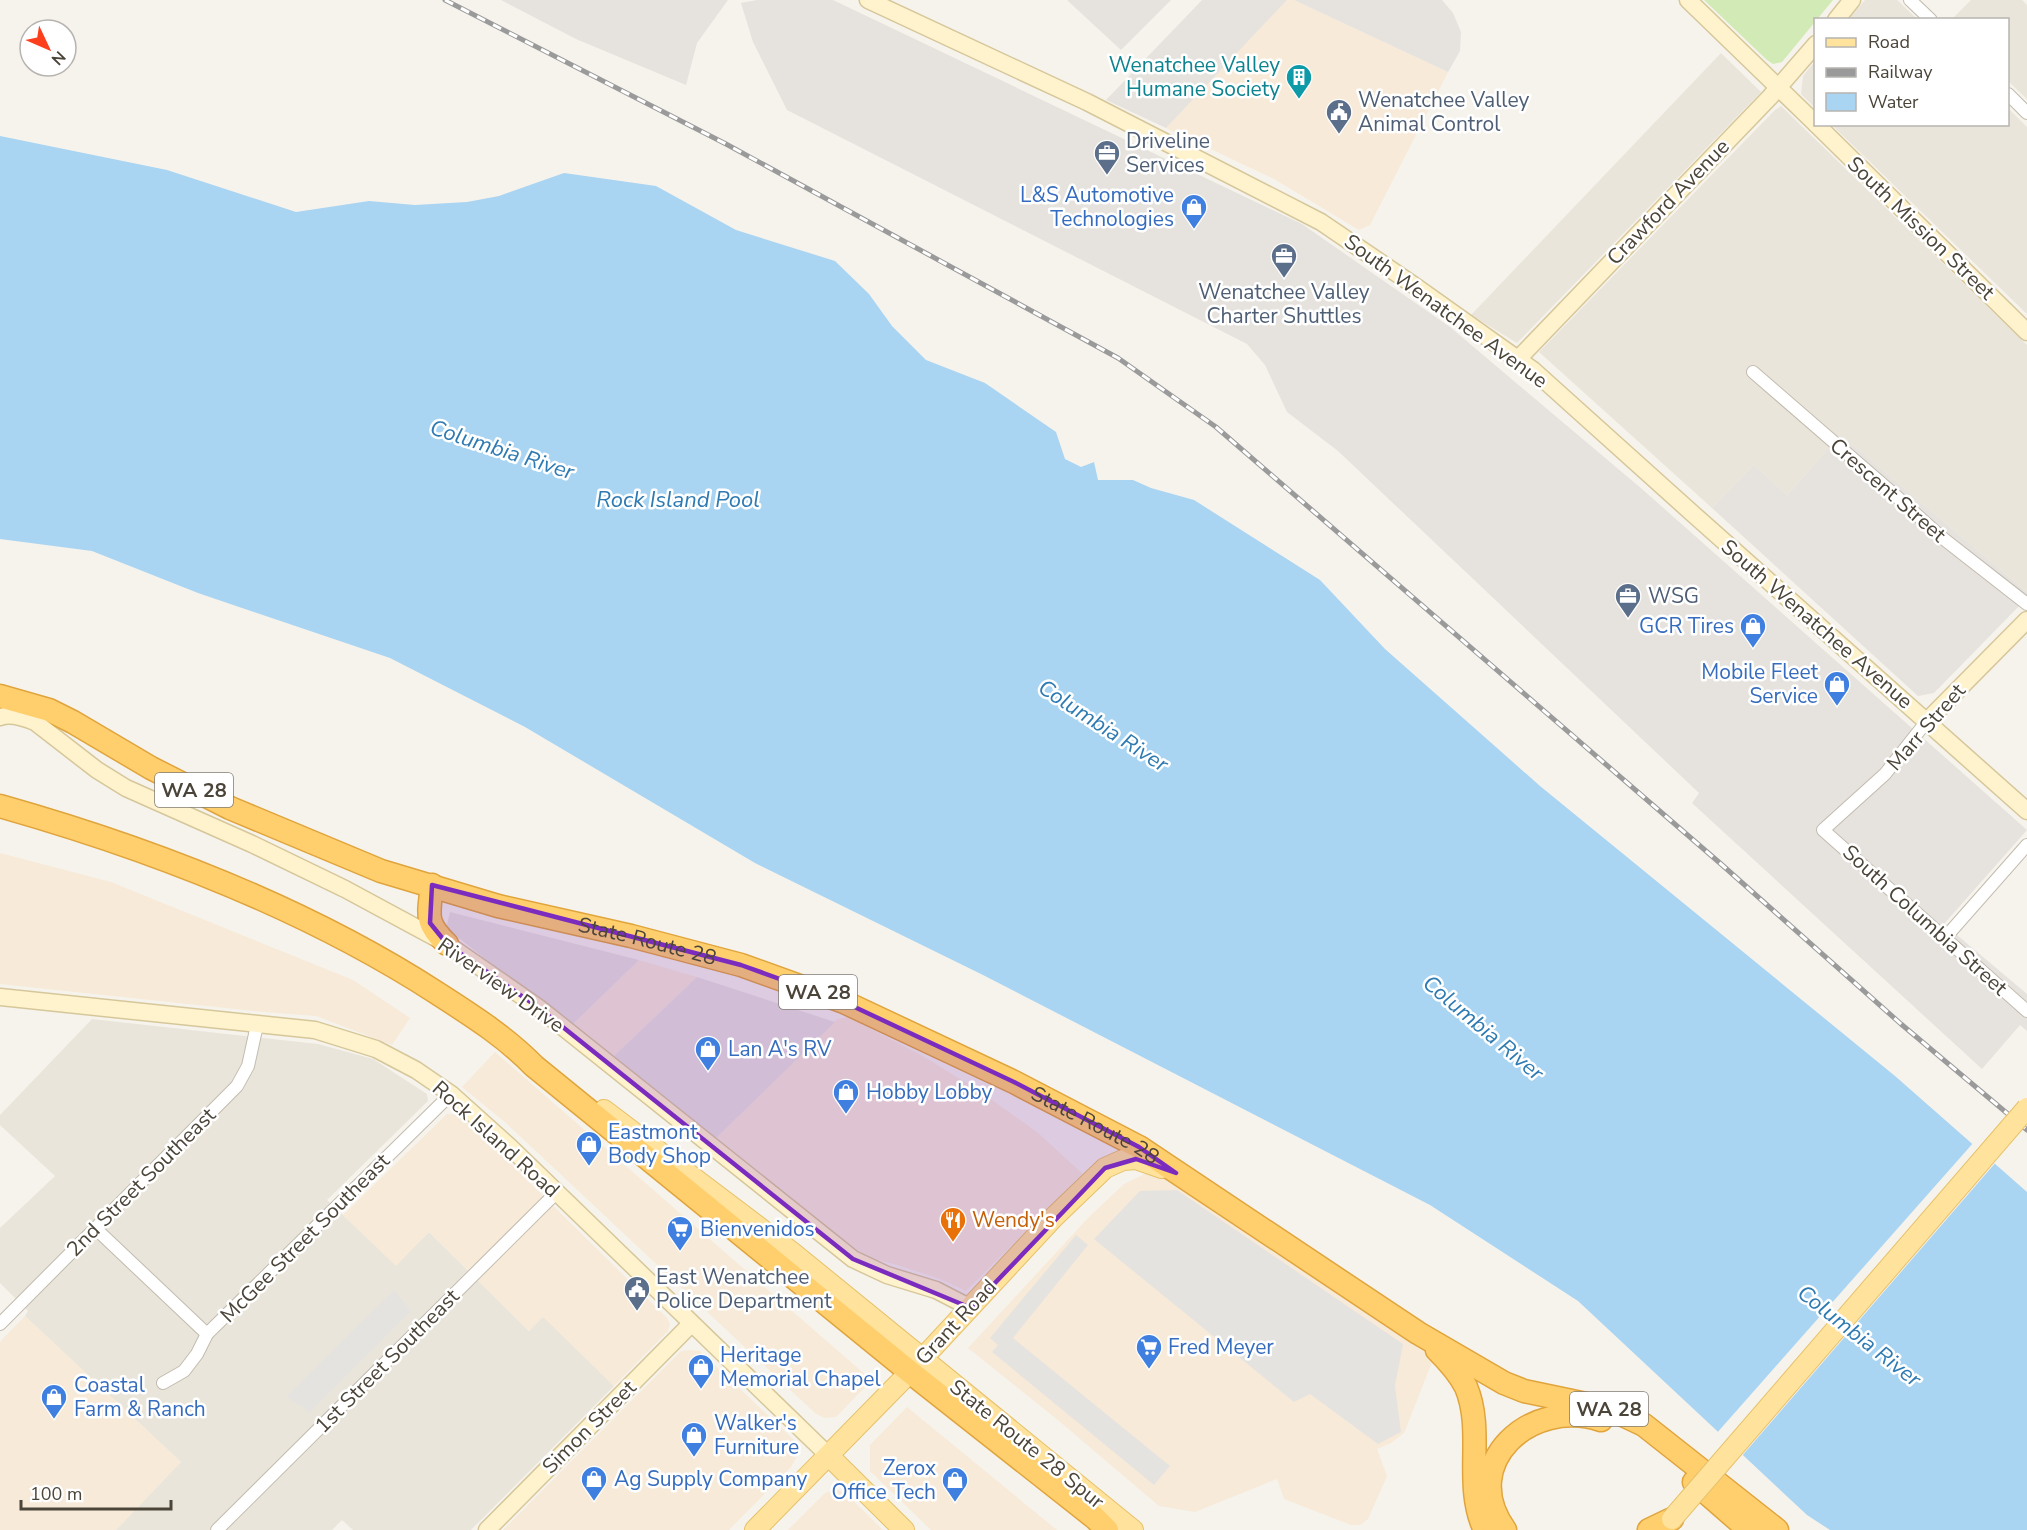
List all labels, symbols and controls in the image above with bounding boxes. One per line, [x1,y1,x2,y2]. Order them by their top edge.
north arrow [18,18,78,78]
legend [1814,18,2009,126]
text: Road [1868,30,1910,54]
text: N [46,46,70,70]
place label: Wenatchee Valley Humane Society [1109,51,1280,103]
text: Railway [1868,60,1933,84]
building icon: Wenatchee Valley Humane Society [1284,62,1314,100]
place label: Wenatchee Valley Animal Control [1358,86,1530,138]
text: Water [1868,90,1919,114]
public building icon: Wenatchee Valley Animal Control [1324,97,1354,135]
place label: Driveline Services [1126,127,1210,179]
street label: Crawford Avenue [1601,133,1735,271]
office icon: Driveline Services [1092,138,1122,176]
street label: South Mission Street [1841,150,2001,306]
place label: L&S Automotive Technologies [1020,181,1174,233]
shop icon: L&S Automotive Technologies [1179,192,1209,230]
street label: South Wenatchee Avenue [1339,228,1553,394]
office icon: Wenatchee Valley Charter Shuttles [1269,241,1299,279]
place label: Wenatchee Valley Charter Shuttles [1198,278,1370,330]
water label: Columbia River [426,413,579,488]
street label: Crescent Street [1824,432,1953,549]
water label: Rock Island Pool [596,485,760,515]
street label: South Wenatchee Avenue [1715,533,1919,715]
office icon: WSG [1613,581,1643,619]
place label: WSG [1648,582,1699,610]
shop icon: GCR Tires [1738,611,1768,649]
place label: GCR Tires [1639,612,1734,640]
place label: Mobile Fleet Service [1701,658,1819,710]
shop icon: Mobile Fleet Service [1822,669,1852,707]
water label: Columbia River [1032,673,1175,780]
street label: Marr Street [1880,677,1972,776]
road number: WA 28 [155,773,233,807]
street label: South Columbia Street [1836,838,2014,1002]
street label: State Route 28 [575,911,719,972]
street label: Riverview Drive [432,931,570,1039]
water label: Columbia River [1416,968,1551,1088]
road number: WA 28 [779,975,857,1009]
shop icon: Lan A's RV [693,1034,723,1072]
place label: Lan A's RV [728,1035,832,1063]
street label: Rock Island Road [426,1074,566,1204]
shop icon: Hobby Lobby [831,1077,861,1115]
place label: Hobby Lobby [866,1078,992,1106]
street label: State Route 28 [1026,1079,1165,1171]
street label: 2nd Street Southeast [60,1101,222,1263]
place label: Eastmont Body Shop [608,1118,711,1170]
shop icon: Eastmont Body Shop [574,1129,604,1167]
street label: McGee Street Southeast [214,1147,396,1329]
restaurant icon: Wendy's [938,1205,968,1243]
place label: Wendy's [972,1206,1055,1234]
supermarket icon: Bienvenidos [665,1214,695,1252]
place label: Bienvenidos [700,1215,815,1243]
place label: East Wenatchee Police Department [656,1263,832,1315]
street label: Grant Road [909,1273,1003,1371]
public building icon: East Wenatchee Police Department [622,1274,652,1312]
water label: Columbia River [1791,1278,1928,1395]
street label: 1st Street Southeast [309,1282,466,1439]
supermarket icon: Fred Meyer [1134,1332,1164,1370]
place label: Fred Meyer [1168,1333,1274,1361]
place label: Heritage Memorial Chapel [720,1341,882,1393]
shop icon: Heritage Memorial Chapel [686,1352,716,1390]
place label: Coastal Farm & Ranch [74,1371,206,1423]
street label: Simon Street [536,1373,643,1480]
street label: State Route 28 Spur [944,1373,1111,1515]
shop icon: Coastal Farm & Ranch [39,1382,69,1420]
road number: WA 28 [1570,1392,1648,1426]
place label: Walker's Furniture [714,1409,799,1461]
shop icon: Walker's Furniture [679,1420,709,1458]
place label: Zerox Office Tech [832,1454,936,1506]
shop icon: Ag Supply Company [579,1464,609,1502]
place label: Ag Supply Company [614,1465,808,1493]
shop icon: Zerox Office Tech [940,1465,970,1503]
scale bar [21,1473,171,1511]
text: 100 m [30,1482,82,1506]

